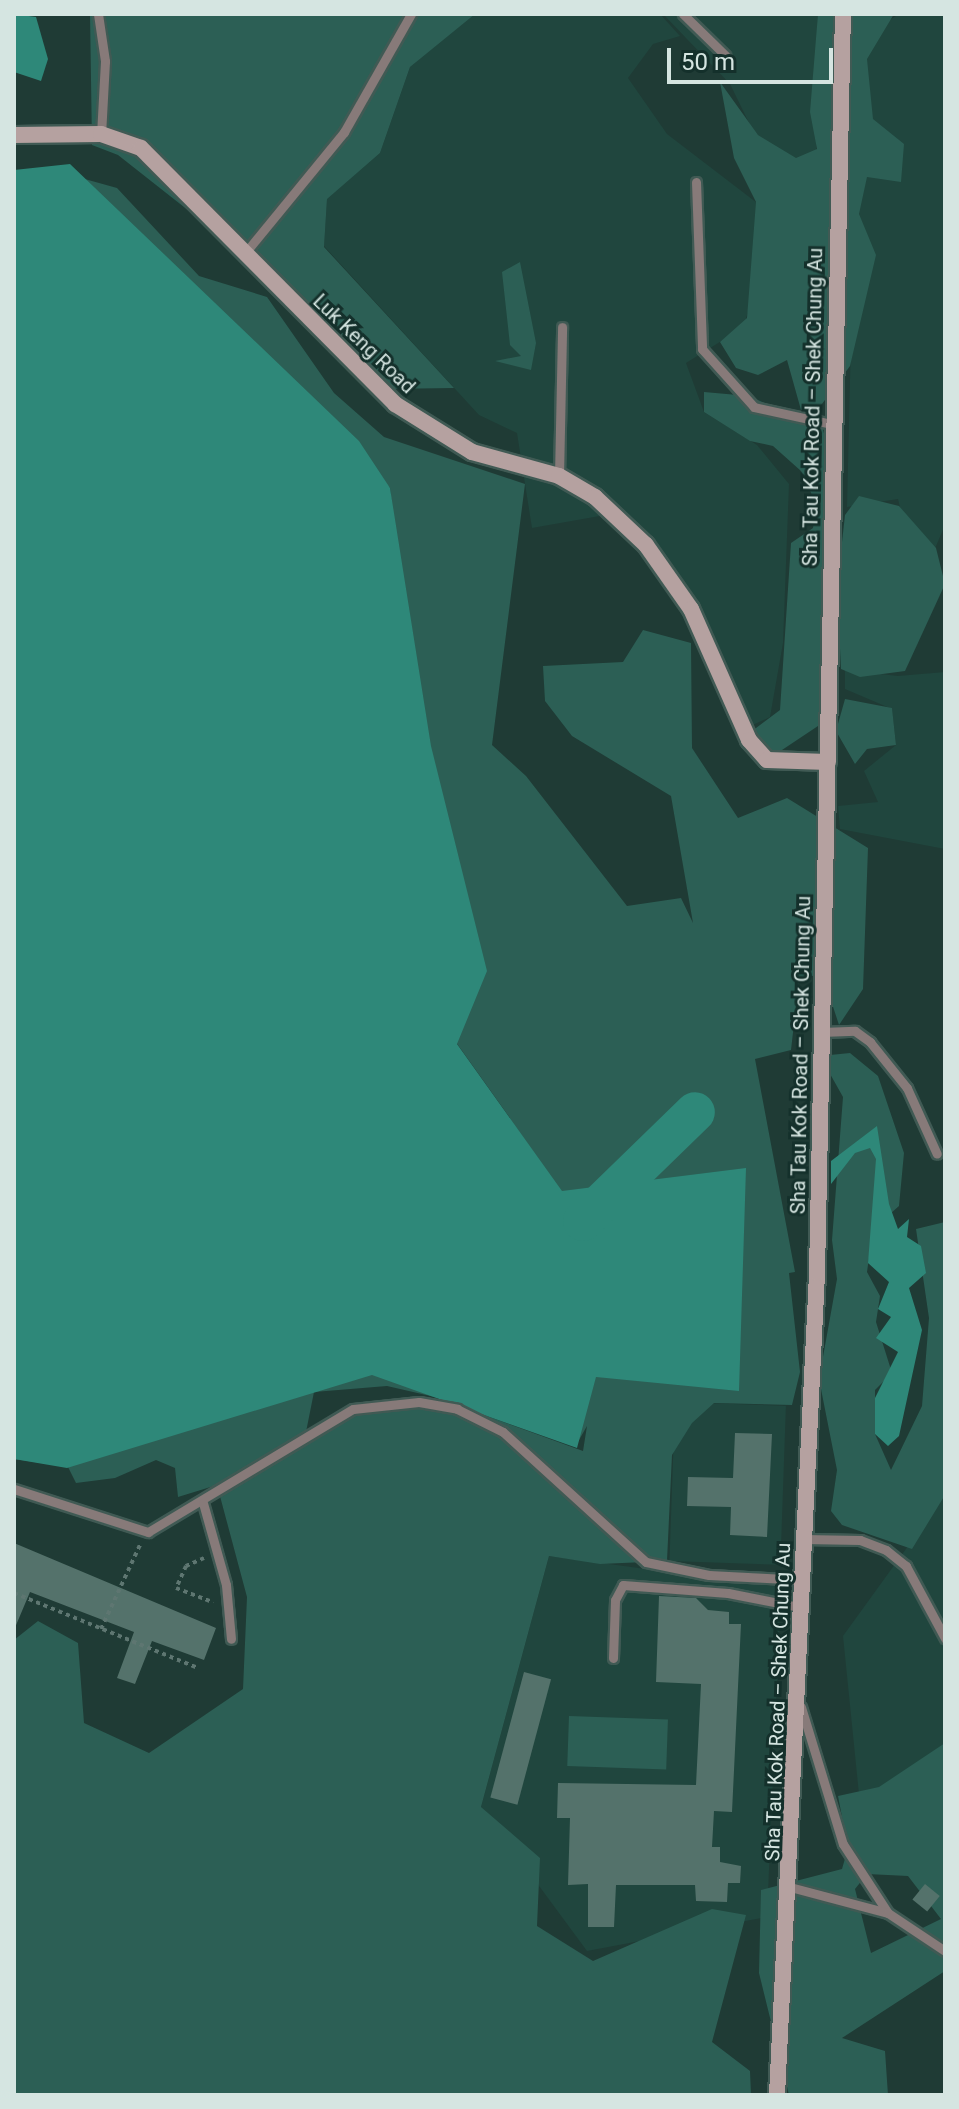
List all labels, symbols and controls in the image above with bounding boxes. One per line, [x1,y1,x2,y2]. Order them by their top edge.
scale bar [671,32,837,82]
text: 50 m [681,48,735,76]
street label: Sha Tau Kok Road – Shek Chung Au [798,247,828,567]
street label: Luk Keng Road [308,289,420,399]
street label: Sha Tau Kok Road – Shek Chung Au [786,895,816,1215]
street label: Sha Tau Kok Road – Shek Chung Au [760,1542,796,1862]

